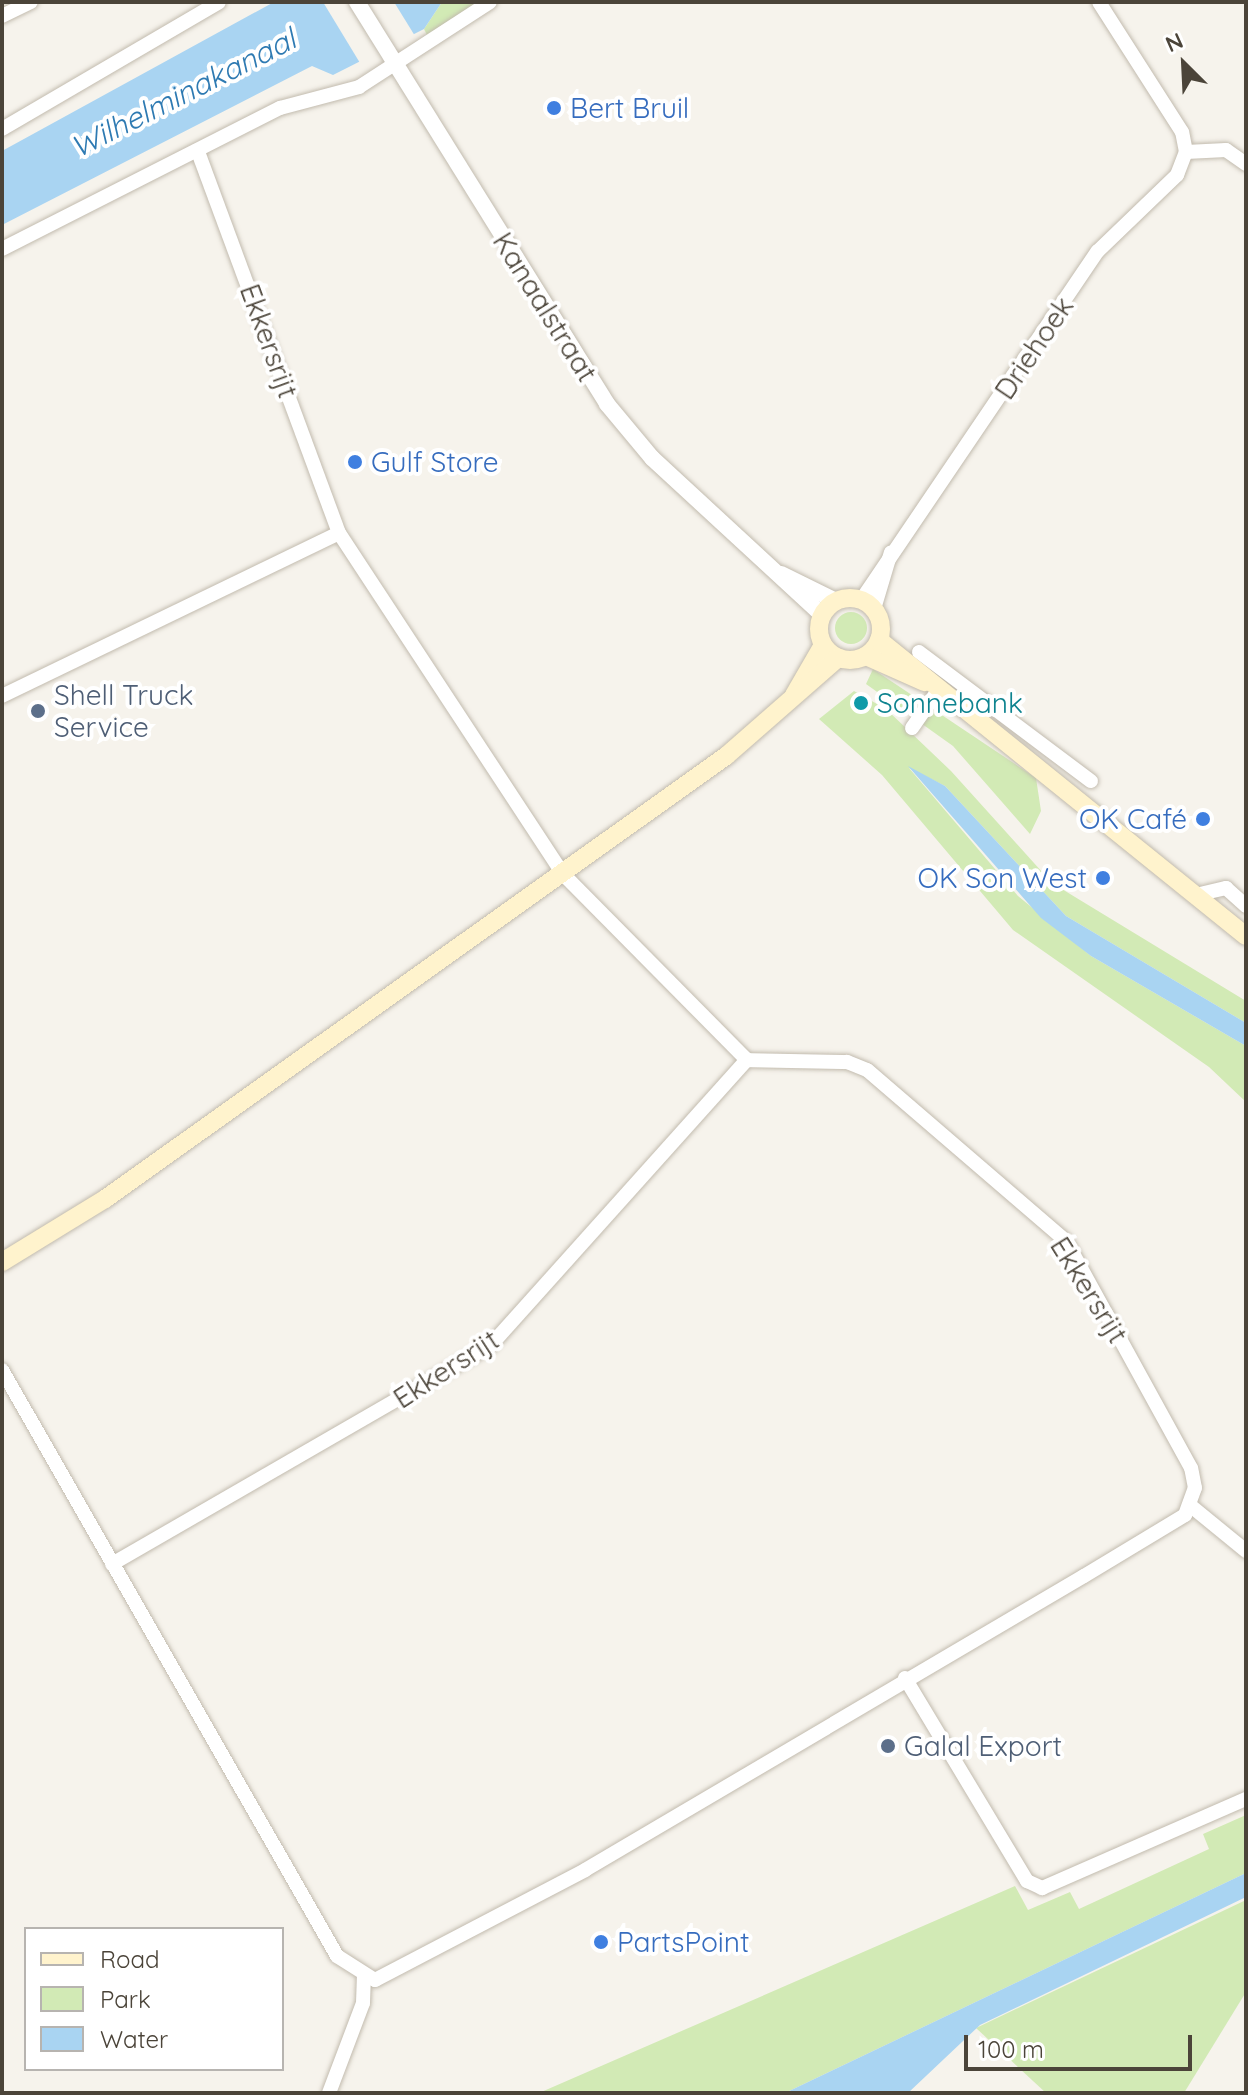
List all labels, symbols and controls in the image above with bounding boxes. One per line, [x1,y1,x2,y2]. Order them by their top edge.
water label: Wilhelminakanaal [65,21,301,165]
north arrow [1144,24,1224,104]
text: N [1161,26,1187,58]
place label: Bert Bruil [570,91,689,125]
marker: Bert Bruil [545,99,563,117]
street label: Kanaalstraat [486,226,604,388]
street label: Ekkersrijt [233,280,305,402]
street label: Driehoek [988,290,1080,406]
place label: Gulf Store [371,445,499,479]
marker: Gulf Store [346,453,364,471]
place label: Shell Truck Service [54,678,193,744]
place label: Sonnebank [877,686,1023,720]
marker: Sonnebank [852,694,870,712]
marker: Shell Truck Service [29,702,47,720]
place label: OK Café [1079,802,1187,836]
marker: OK Café [1194,810,1212,828]
place label: OK Son West [917,861,1087,895]
marker: OK Son West [1094,869,1112,887]
street label: Ekkersrijt [1043,1231,1135,1349]
street label: Ekkersrijt [387,1323,505,1415]
place label: Galal Export [904,1729,1062,1763]
marker: Galal Export [879,1737,897,1755]
place label: PartsPoint [617,1925,749,1959]
legend [24,1927,284,2071]
marker: PartsPoint [592,1933,610,1951]
text: Road [100,1944,160,1974]
text: Park [100,1984,151,2014]
scale bar [968,2019,1196,2069]
text: Water [100,2024,168,2054]
text: 100 m [978,2034,1044,2064]

